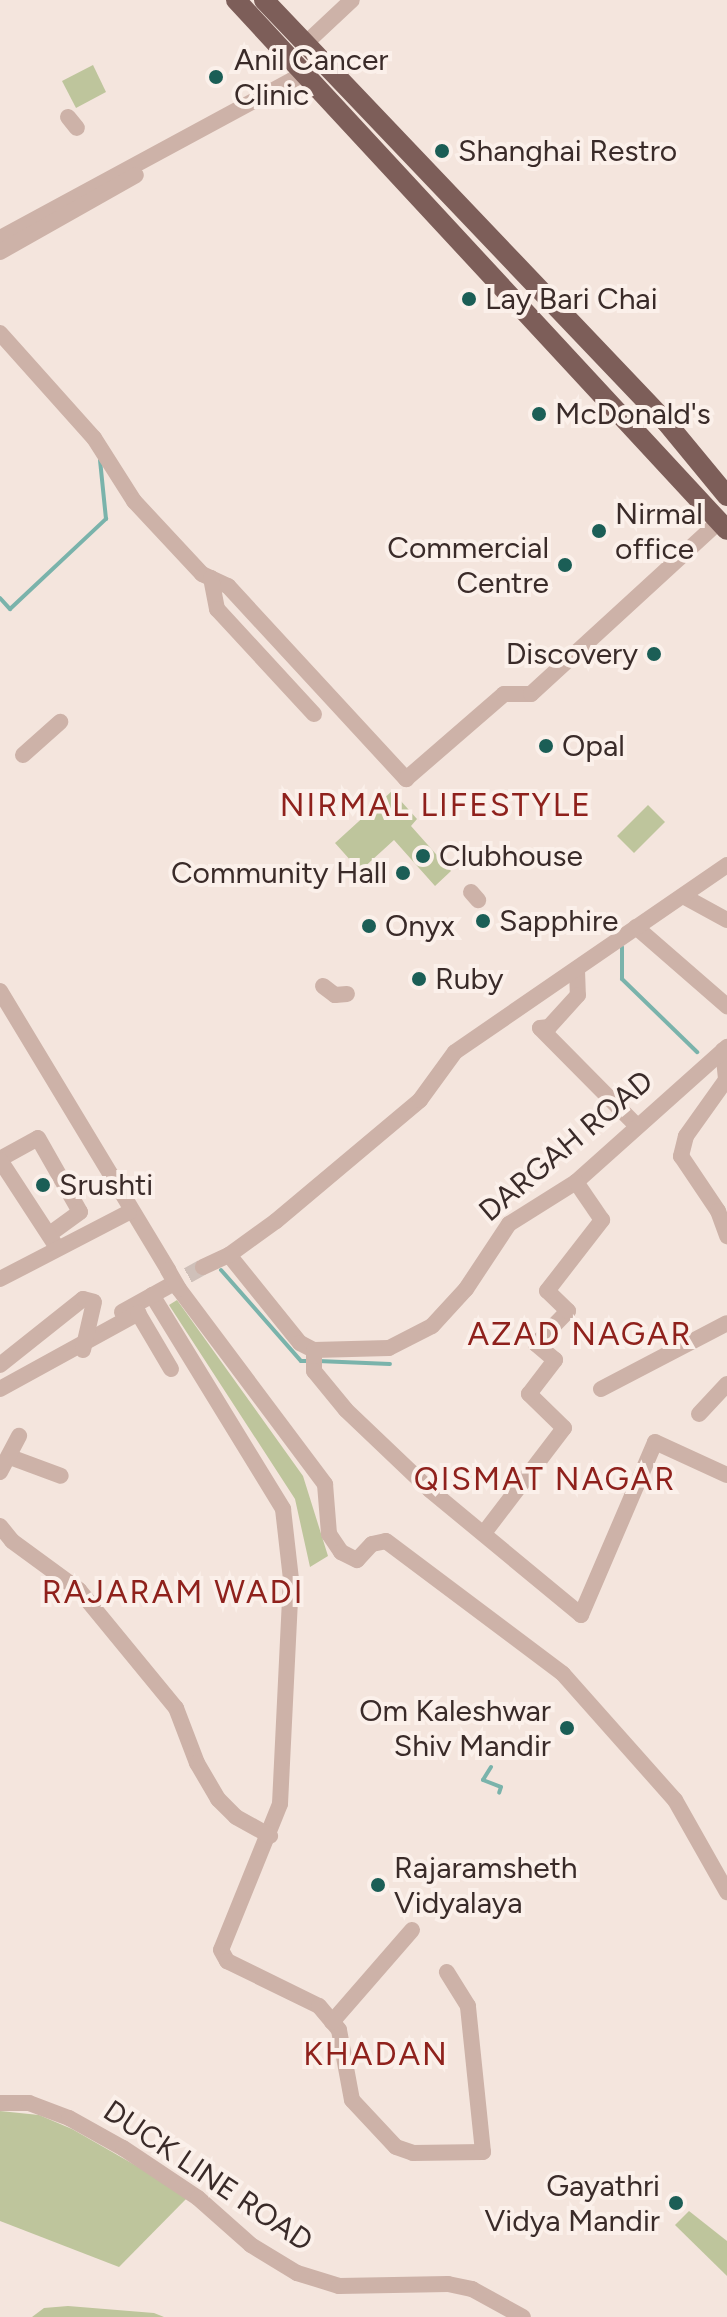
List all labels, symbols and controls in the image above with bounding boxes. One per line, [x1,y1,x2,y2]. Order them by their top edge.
place label: Anil Cancer Clinic [234,42,388,112]
marker: Anil Cancer Clinic [205,66,227,88]
place label: Shanghai Restro [458,133,677,169]
marker: Shanghai Restro [433,142,451,160]
place label: Lay Bari Chai [485,281,658,317]
marker: Lay Bari Chai [460,290,478,308]
place label: McDonald's [555,396,711,432]
marker: McDonald's [530,405,548,423]
place label: Nirmal office [615,496,703,566]
marker: Nirmal office [590,522,608,540]
place label: Commercial Centre [387,530,549,600]
marker: Commercial Centre [556,556,574,574]
place label: Discovery [506,636,638,672]
marker: Discovery [645,645,663,663]
place label: Opal [562,728,625,764]
marker: Opal [537,737,555,755]
district label: NIRMAL LIFESTYLE [280,786,592,824]
place label: Clubhouse [439,838,583,874]
marker: Clubhouse [414,847,432,865]
place label: Community Hall [171,855,387,891]
marker: Community Hall [394,864,412,882]
place label: Sapphire [499,903,618,939]
place label: Onyx [385,908,455,944]
marker: Sapphire [474,912,492,930]
marker: Onyx [360,917,378,935]
place label: Ruby [435,961,503,997]
marker: Ruby [410,970,428,988]
street label: DARGAH ROAD [472,1063,660,1229]
place label: Srushti [59,1167,153,1203]
marker: Srushti [34,1176,52,1194]
district label: AZAD NAGAR [467,1315,693,1353]
district label: QISMAT NAGAR [414,1460,676,1498]
district label: RAJARAM WADI [42,1573,304,1611]
place label: Om Kaleshwar Shiv Mandir [359,1693,551,1764]
marker: Om Kaleshwar Shiv Mandir [558,1719,576,1737]
place label: Rajaramsheth Vidyalaya [394,1850,578,1920]
marker: Rajaramsheth Vidyalaya [369,1876,387,1894]
district label: KHADAN [303,2035,449,2073]
street label: DUCK LINE ROAD [97,2093,319,2259]
place label: Gayathri Vidya Mandir [484,2168,660,2238]
marker: Gayathri Vidya Mandir [667,2194,685,2212]

